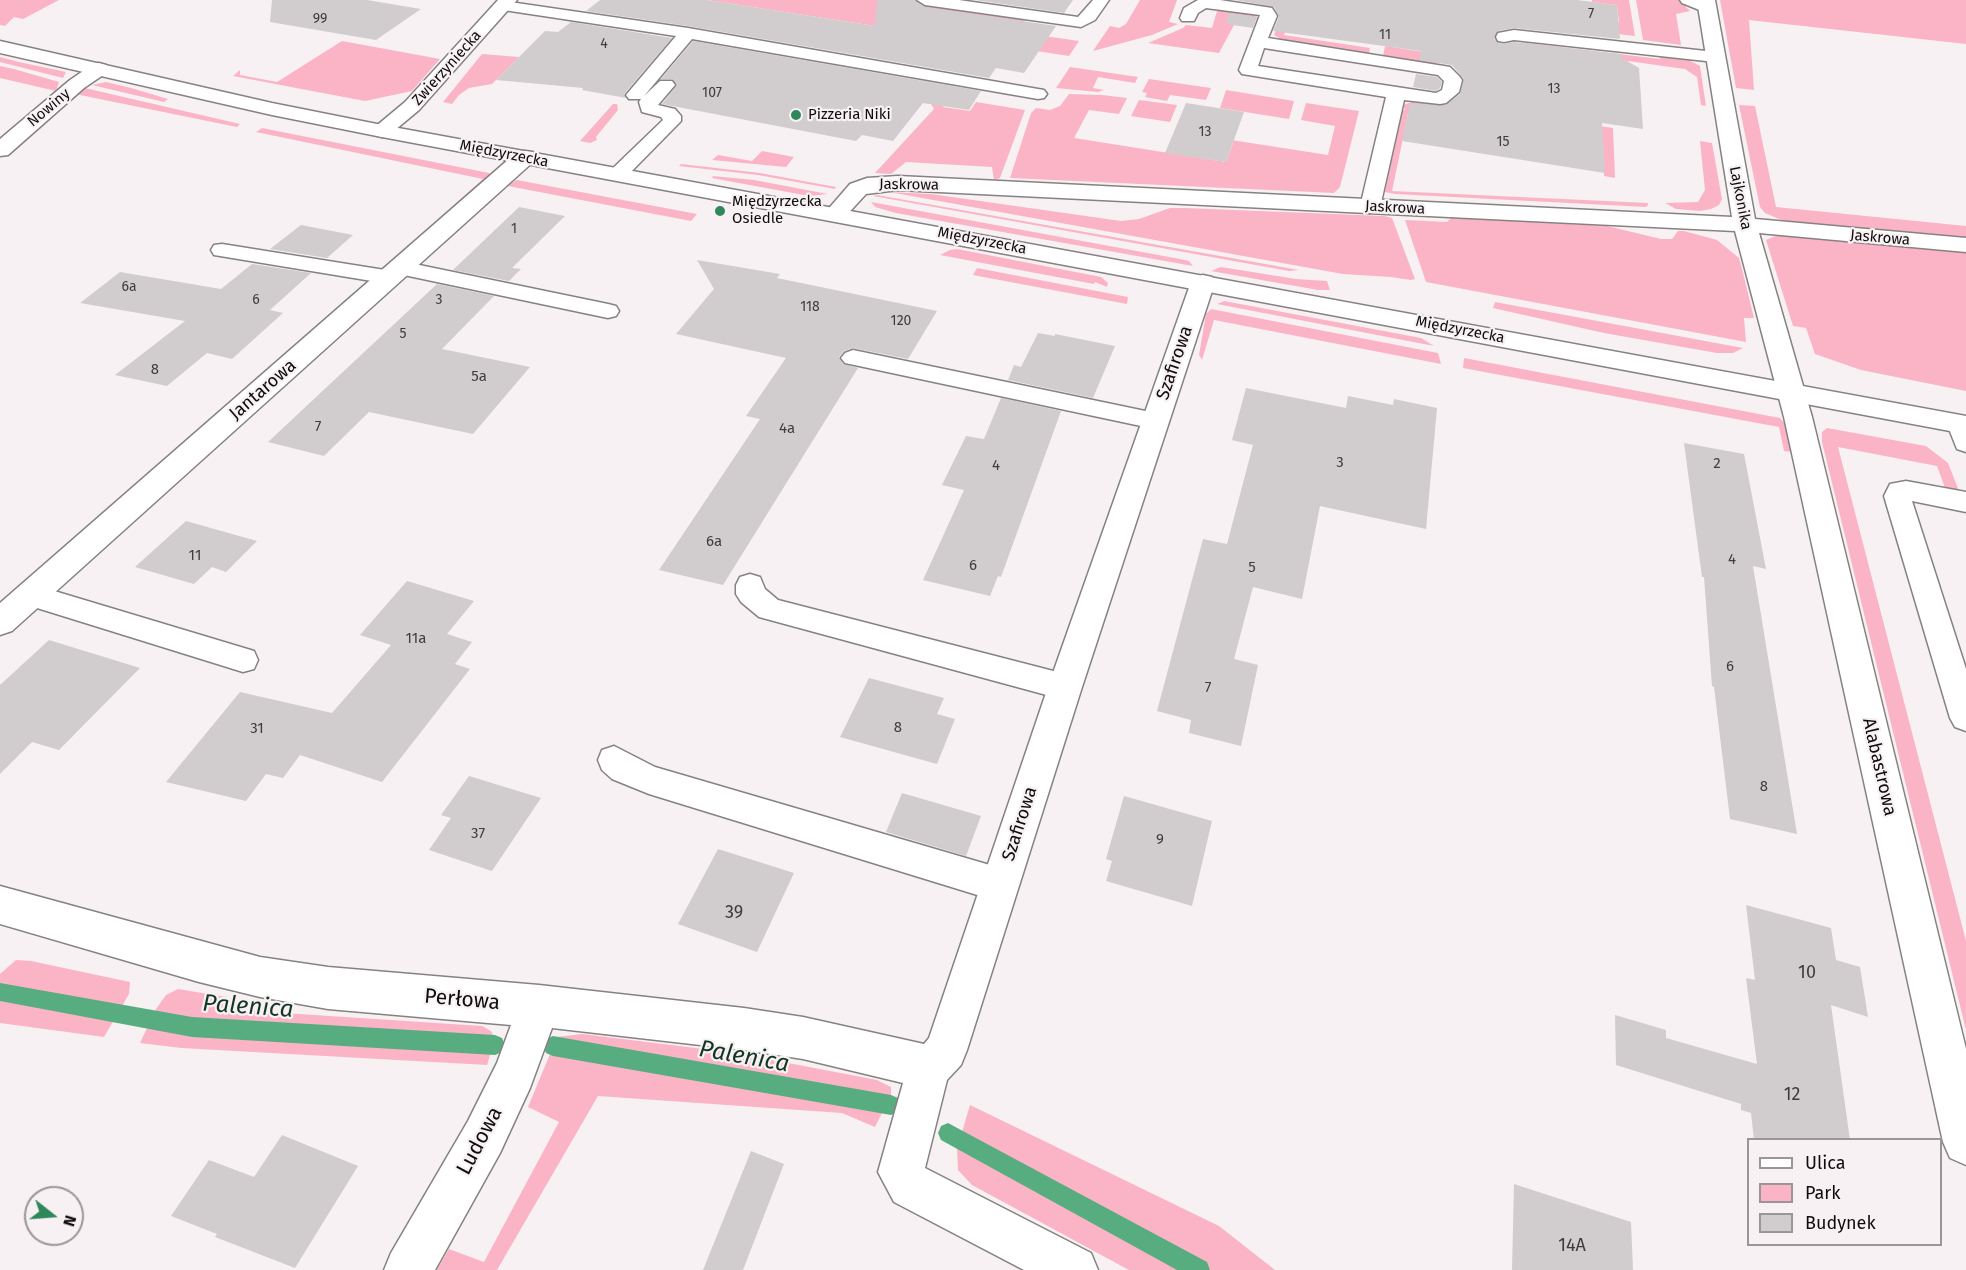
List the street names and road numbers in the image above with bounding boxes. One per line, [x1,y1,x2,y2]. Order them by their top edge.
street label: Zwierzyniecka [409,27,485,109]
street label: Nowiny [24,85,74,131]
street label: Międzyrzecka [458,137,550,171]
street label: Lajkonika [1725,165,1755,231]
street label: Jaskrowa [879,175,939,195]
street label: Jaskrowa [1365,197,1425,219]
street label: Międzyrzecka [936,224,1028,258]
street label: Jaskrowa [1849,226,1911,250]
street label: Międzyrzecka [1414,313,1506,347]
street label: Szafirowa [1152,323,1198,403]
street label: Jantarowa [225,355,301,425]
street label: Alabastrowa [1857,716,1901,818]
street label: Szafirowa [998,784,1042,864]
street label: Perłowa [423,984,501,1016]
street label: Ludowa [452,1103,508,1179]

